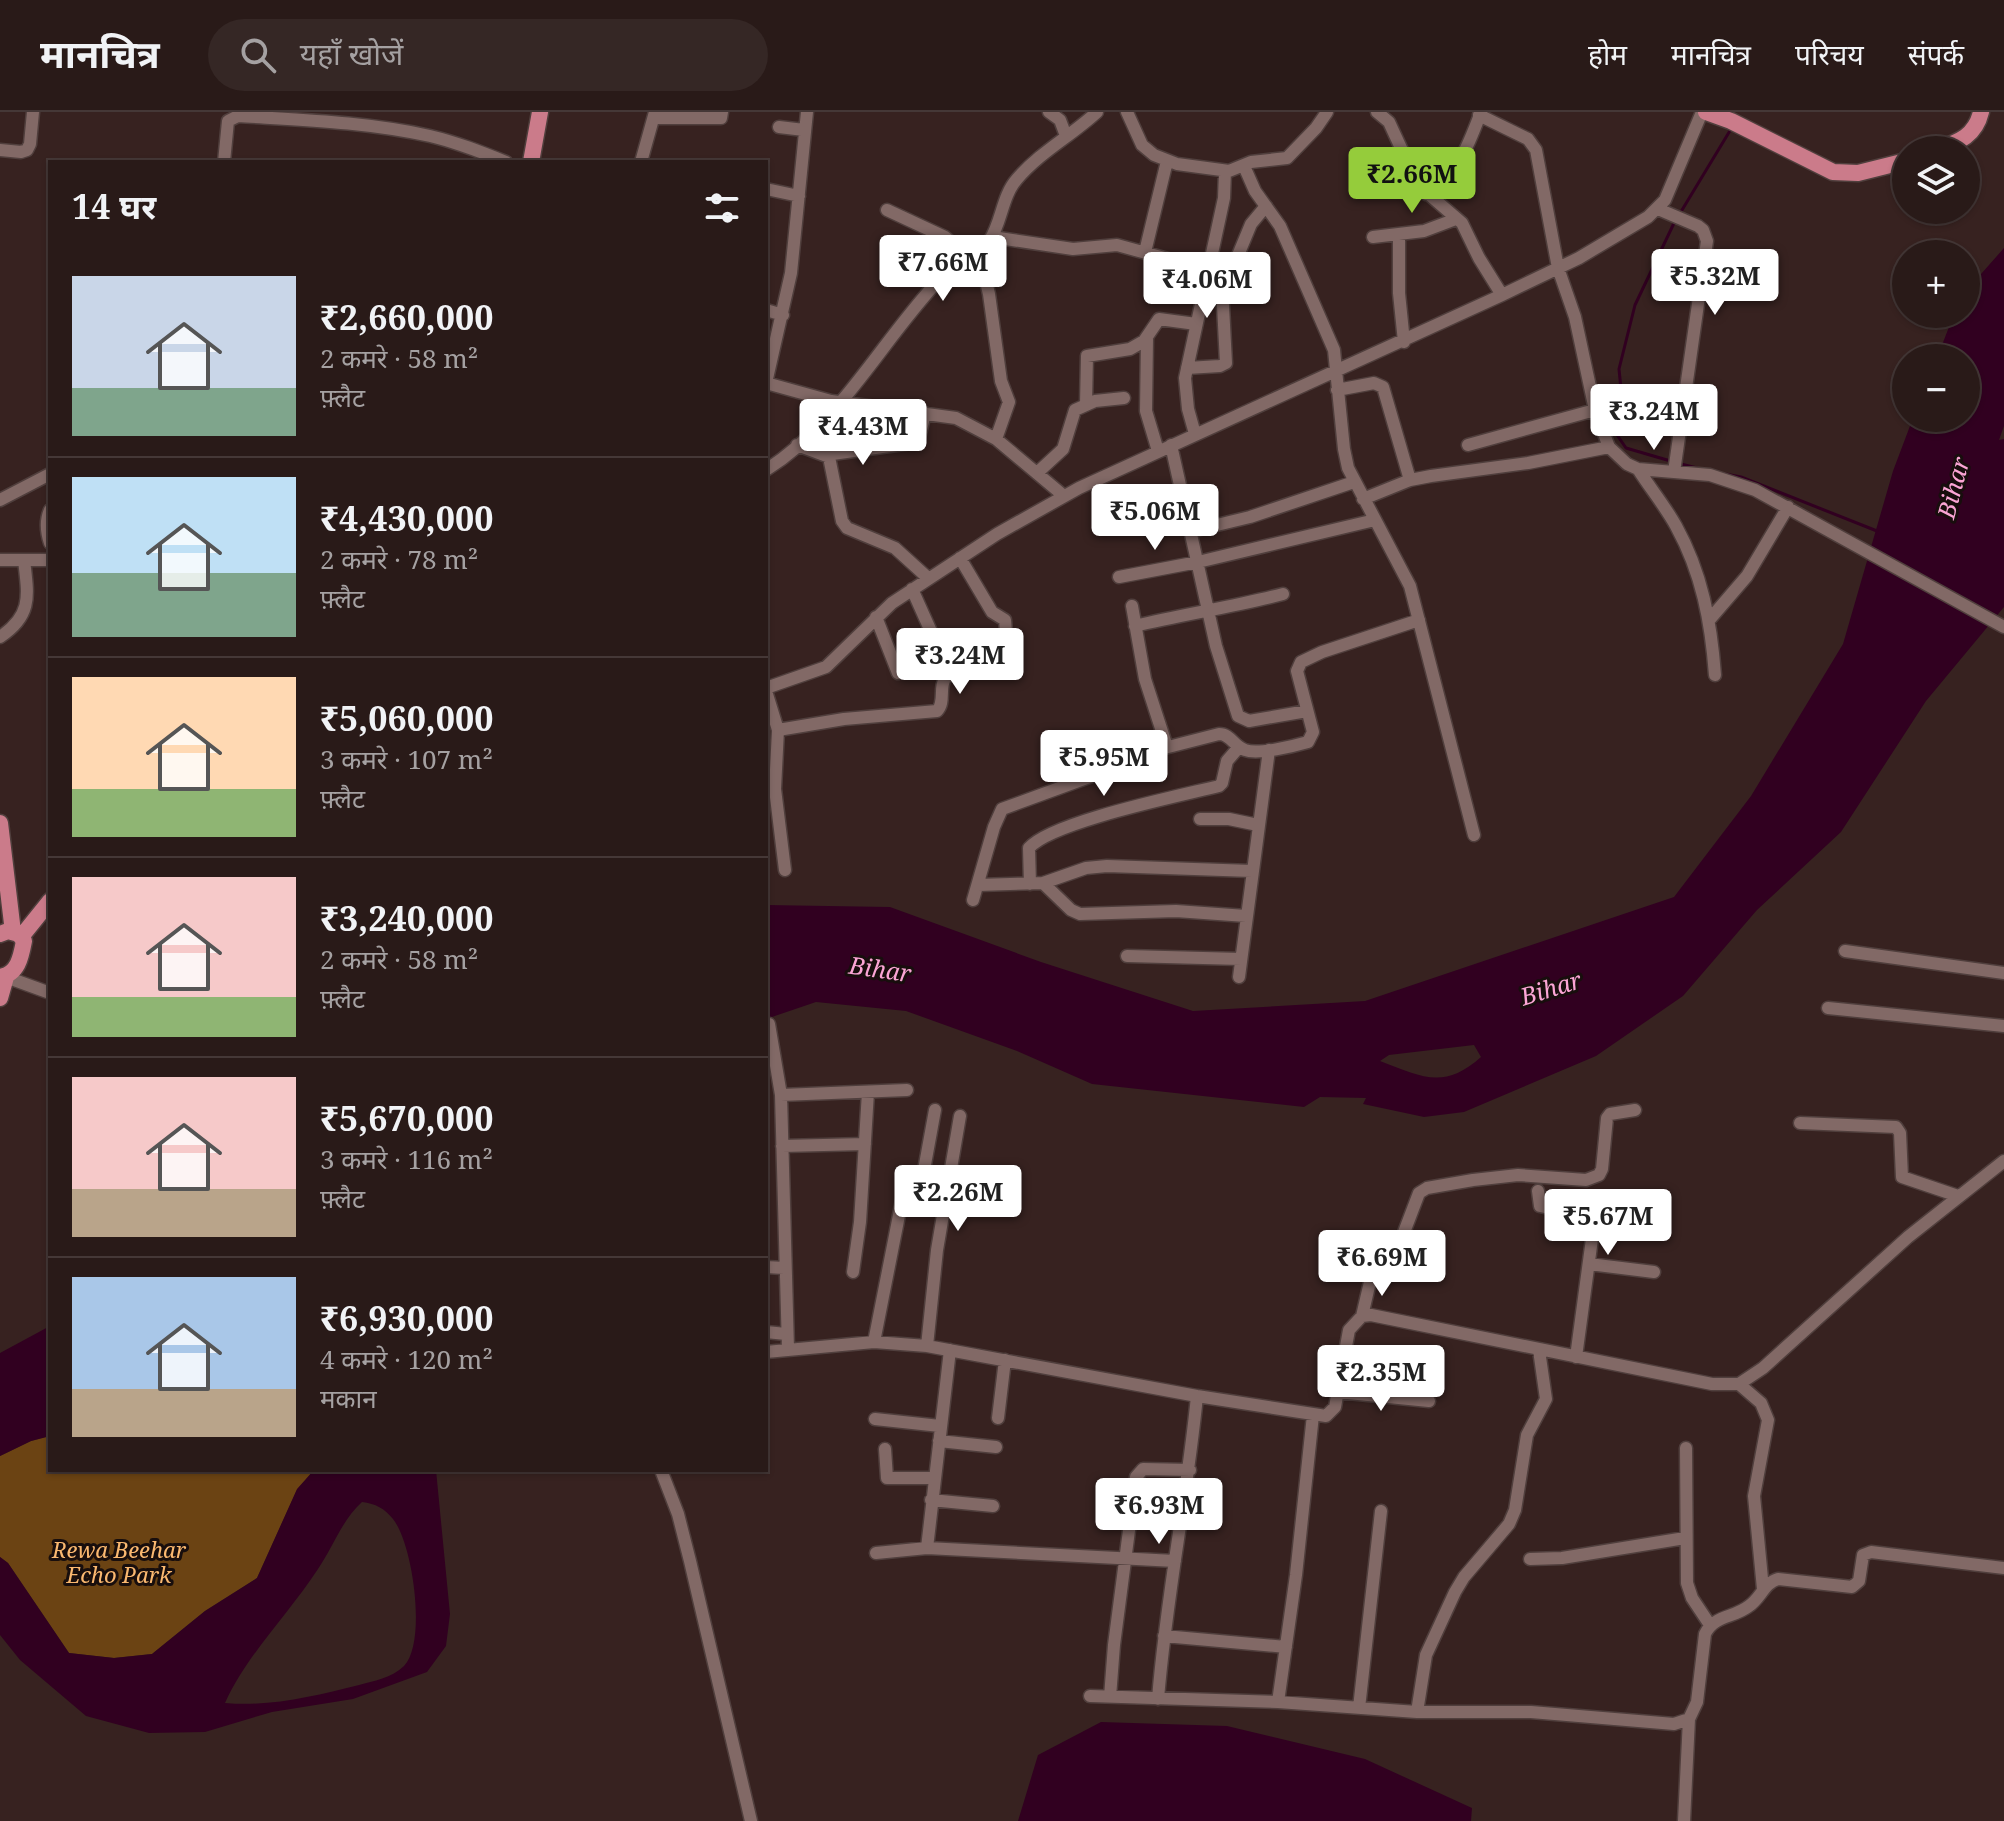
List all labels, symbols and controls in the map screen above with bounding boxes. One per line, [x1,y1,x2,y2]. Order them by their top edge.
search box [208,19,768,91]
text: मानचित्र [40,27,160,79]
icon: search [236,33,280,77]
text: यहाँ खोजें [300,33,403,74]
text: होम [1588,35,1627,73]
text: मानचित्र [1671,35,1751,73]
text: परिचय [1795,35,1864,73]
text: संपर्क [1908,35,1964,73]
map controls [1892,136,1980,432]
button: layers [1892,136,1980,224]
pin: ₹2.66M [1347,147,1477,215]
text: ₹2.66M [1366,155,1458,191]
text: 14 घर [72,183,156,229]
icon: filters [700,186,744,230]
pin: ₹7.66M [878,235,1008,303]
button: + [1892,240,1980,328]
text: ₹7.66M [897,243,989,279]
pin: ₹5.32M [1650,249,1780,317]
pin: ₹4.06M [1142,252,1272,320]
text: ₹5.32M [1669,257,1761,293]
text: ₹4.06M [1161,260,1253,296]
text: ₹2,660,000 [320,294,493,340]
icon: home [136,308,232,404]
text: 2 कमरे · 58 m² [320,340,478,376]
button: − [1892,344,1980,432]
text: फ़्लैट [320,379,365,415]
pin: ₹3.24M [1589,384,1719,452]
text: ₹3.24M [1608,392,1700,428]
pin: ₹4.43M [798,399,928,467]
text: ₹4.43M [817,407,909,443]
water label: Bihar [1928,452,1977,523]
pin: ₹5.06M [1090,484,1220,552]
text: ₹5.06M [1109,492,1201,528]
text: ₹4,430,000 [320,495,493,541]
icon: home [136,509,232,605]
text: 2 कमरे · 78 m² [320,541,478,577]
text: फ़्लैट [320,580,365,616]
pin: ₹3.24M [895,628,1025,696]
text: ₹3.24M [914,636,1006,672]
text: ₹5,060,000 [320,695,493,741]
icon: home [136,709,232,805]
pin: ₹5.95M [1039,730,1169,798]
text: ₹5.95M [1058,738,1150,774]
text: 3 कमरे · 107 m² [320,741,493,777]
text: फ़्लैट [320,780,365,816]
text: ₹3,240,000 [320,895,493,941]
icon: home [136,909,232,1005]
text: 2 कमरे · 58 m² [320,941,478,977]
water label: Bihar [846,948,914,989]
water label: Bihar [1515,962,1586,1013]
text: फ़्लैट [320,980,365,1016]
text: ₹5,670,000 [320,1095,493,1141]
icon: home [136,1109,232,1205]
text: 3 कमरे · 116 m² [320,1141,493,1177]
pin: ₹2.26M [893,1165,1023,1233]
text: ₹2.26M [912,1173,1004,1209]
text: फ़्लैट [320,1180,365,1216]
pin: ₹5.67M [1543,1189,1673,1257]
text: ₹5.67M [1562,1197,1654,1233]
pin: ₹6.69M [1317,1230,1447,1298]
text: ₹6.69M [1336,1238,1428,1274]
text: ₹6,930,000 [320,1295,493,1341]
icon: home [136,1309,232,1405]
text: 4 कमरे · 120 m² [320,1341,493,1377]
pin: ₹2.35M [1316,1345,1446,1413]
text: ₹2.35M [1335,1353,1427,1389]
text: मकान [320,1380,377,1416]
pin: ₹6.93M [1094,1478,1224,1546]
text: ₹6.93M [1113,1486,1205,1522]
park label: Rewa Beehar Echo Park [51,1534,187,1589]

